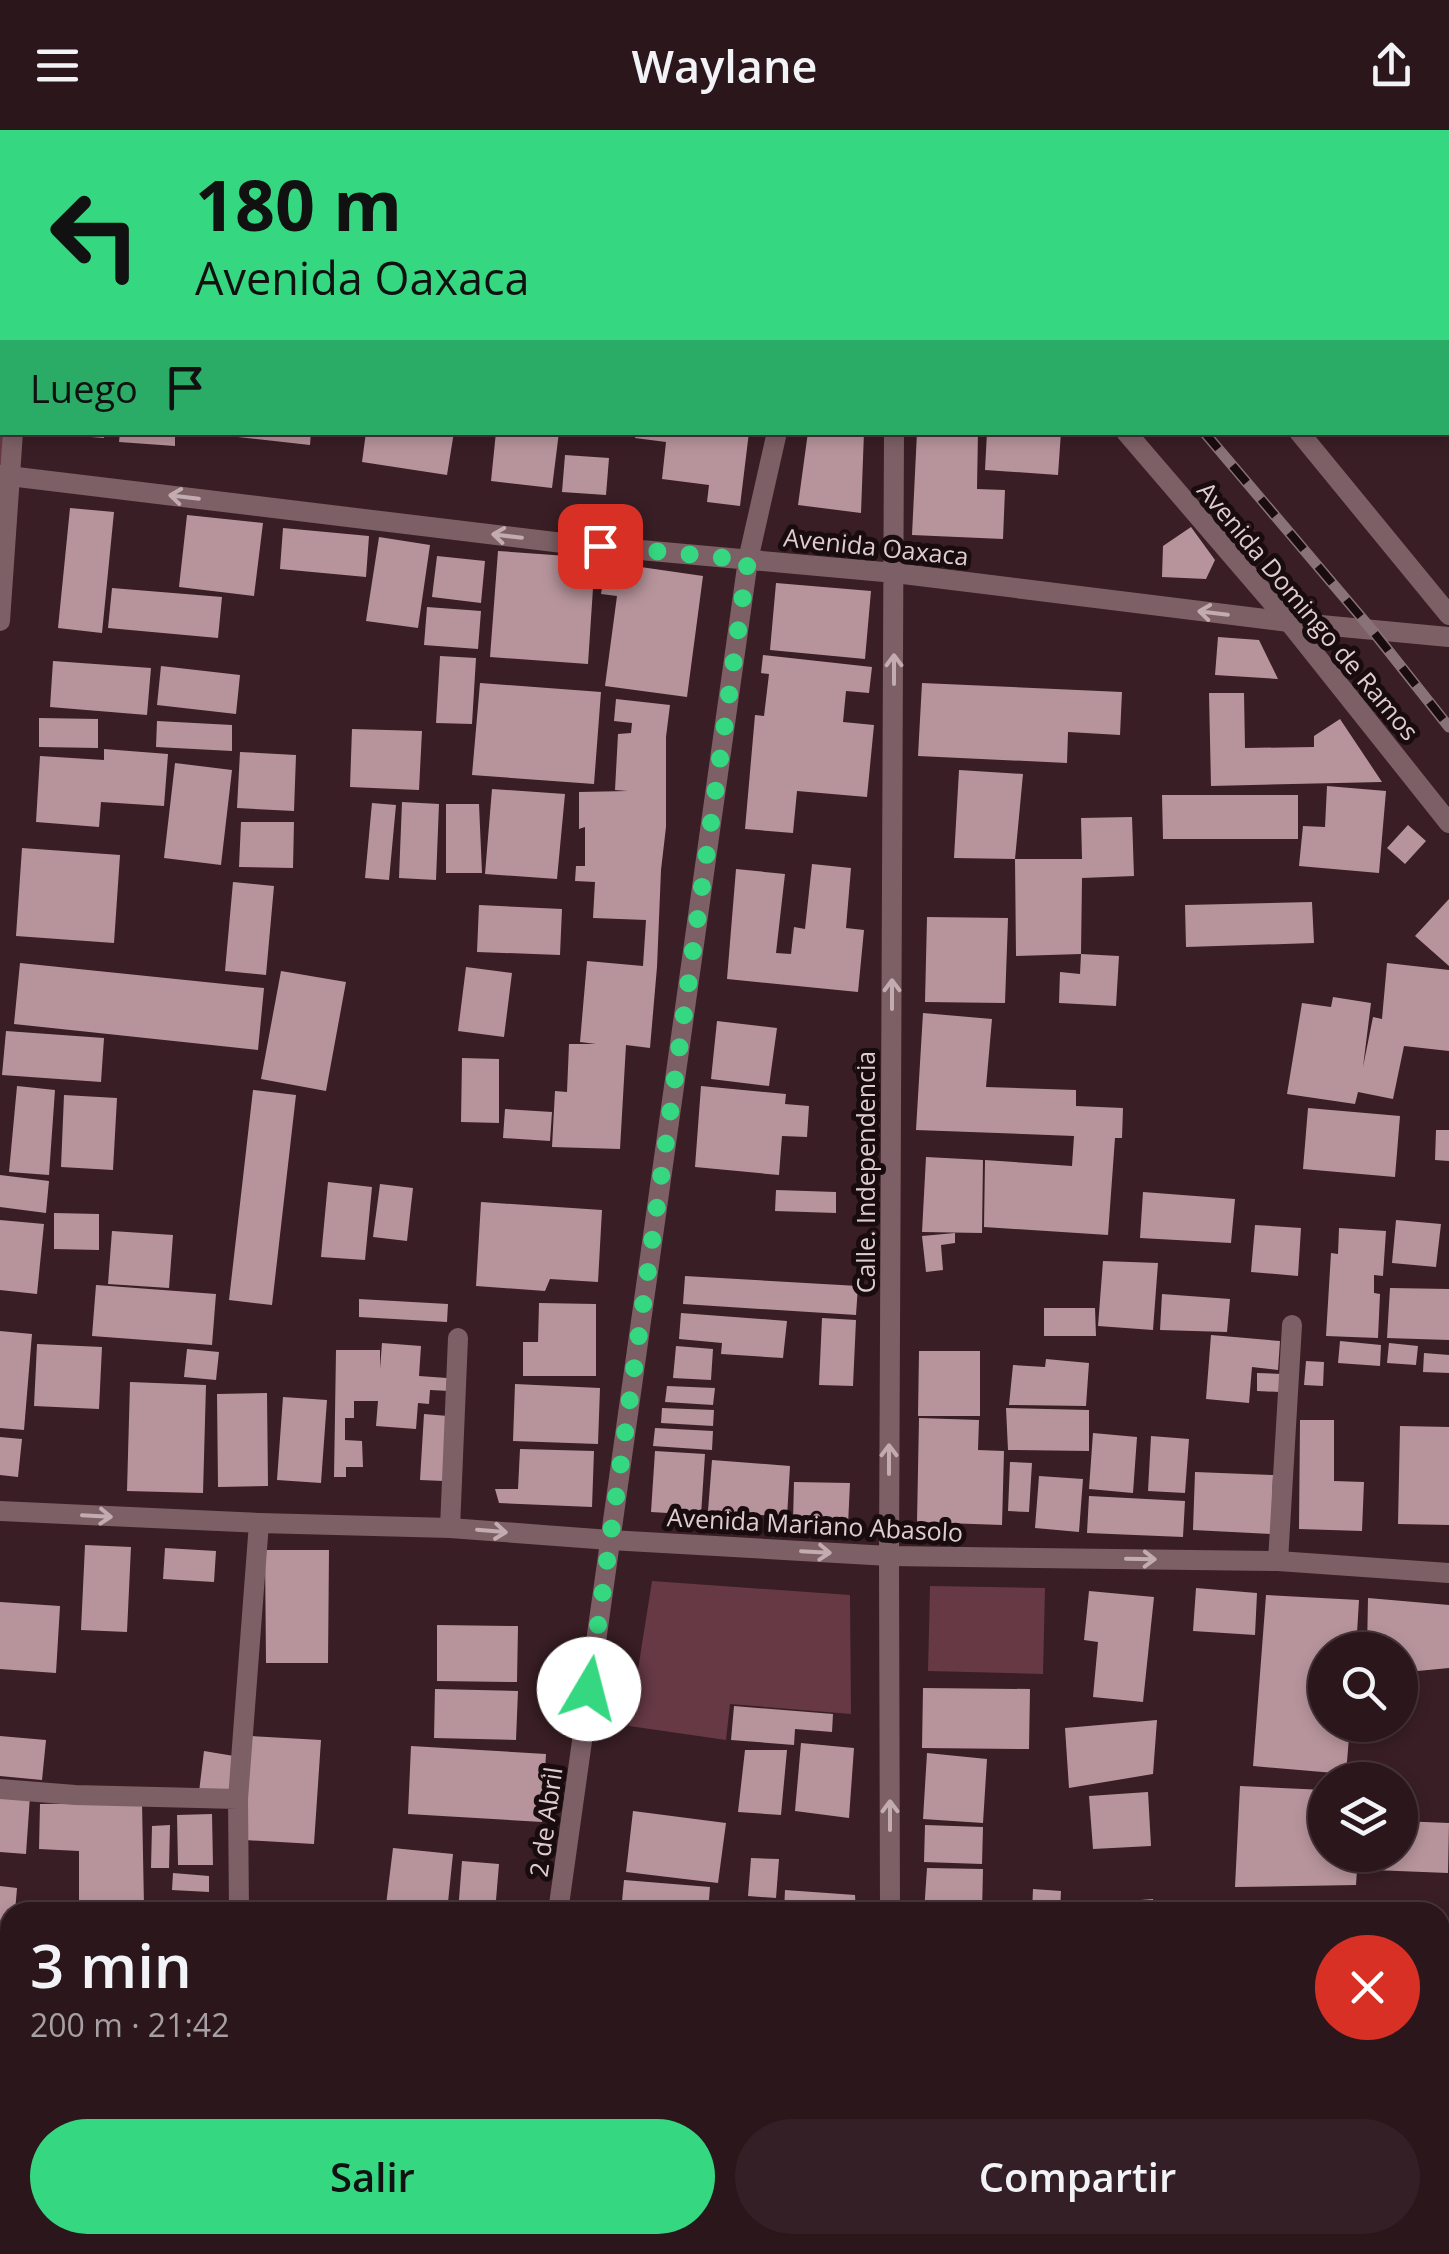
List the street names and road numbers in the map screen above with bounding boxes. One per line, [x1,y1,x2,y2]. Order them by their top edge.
street label: Avenida Domingo de Ramos [1190,474,1427,747]
street label: Avenida Oaxaca [782,519,970,573]
street label: Calle. Independencia [848,1051,882,1293]
street label: Avenida Mariano Abasolo [666,1499,964,1549]
street label: 2 de Abril [520,1765,570,1879]

